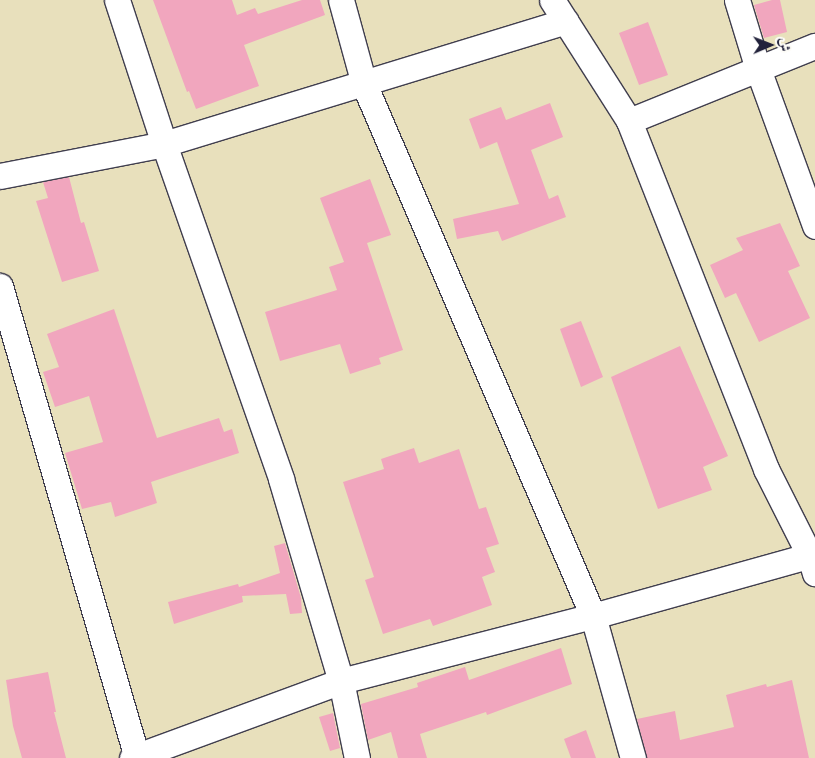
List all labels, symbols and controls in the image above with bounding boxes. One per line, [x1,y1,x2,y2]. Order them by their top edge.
north arrow [745,20,795,70]
text: ش [776,38,794,52]

